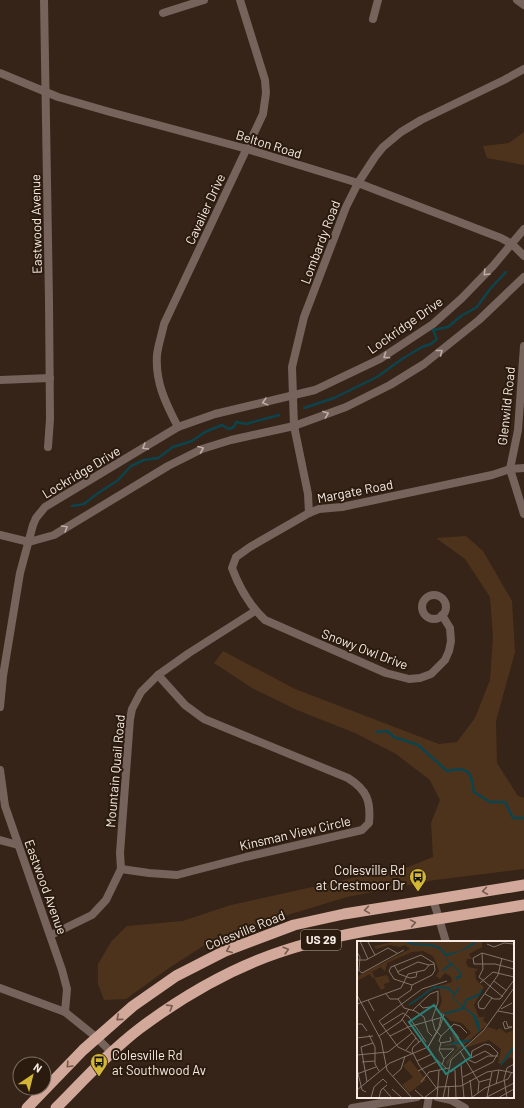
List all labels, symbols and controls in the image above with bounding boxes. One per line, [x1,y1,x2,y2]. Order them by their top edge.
street label: Belton Road [234,126,304,162]
street label: Cavalier Drive [182,171,228,247]
street label: Eastwood Avenue [27,174,45,274]
street label: Lombardy Road [297,198,343,286]
one-way arrow [483,268,491,276]
street label: Lockridge Drive [364,293,446,357]
one-way arrow [435,350,442,357]
one-way arrow [383,351,390,358]
street label: Glenwild Road [494,366,518,446]
one-way arrow [262,398,269,406]
one-way arrow [323,411,330,419]
street label: Lockridge Drive [39,442,123,502]
one-way arrow [142,442,149,450]
one-way arrow [198,446,205,454]
street label: Margate Road [316,476,394,506]
one-way arrow [61,526,68,533]
street label: Snowy Owl Drive [320,625,411,673]
street label: Mountain Quail Road [102,714,128,828]
street label: Kinsman View Circle [238,812,352,854]
street label: Eastwood Avenue [21,837,71,937]
place label: Colesville Rd at Crestmoor Dr [316,862,405,893]
bus stop icon: Colesville Rd at Crestmoor Dr [408,867,428,892]
one-way arrow [482,886,488,895]
one-way arrow [364,905,370,914]
street label: Colesville Road [203,907,287,953]
one-way arrow [410,919,416,928]
road number: US 29 [301,930,341,950]
inset map [357,941,514,1098]
one-way arrow [226,945,233,953]
one-way arrow [282,946,289,955]
one-way arrow [166,1004,173,1012]
one-way arrow [117,1013,124,1020]
place label: Colesville Rd at Southwood Av [112,1047,206,1078]
bus stop icon: Colesville Rd at Southwood Av [89,1052,109,1077]
north arrow [12,1056,52,1096]
text: N [31,1060,45,1075]
one-way arrow [67,1060,74,1067]

